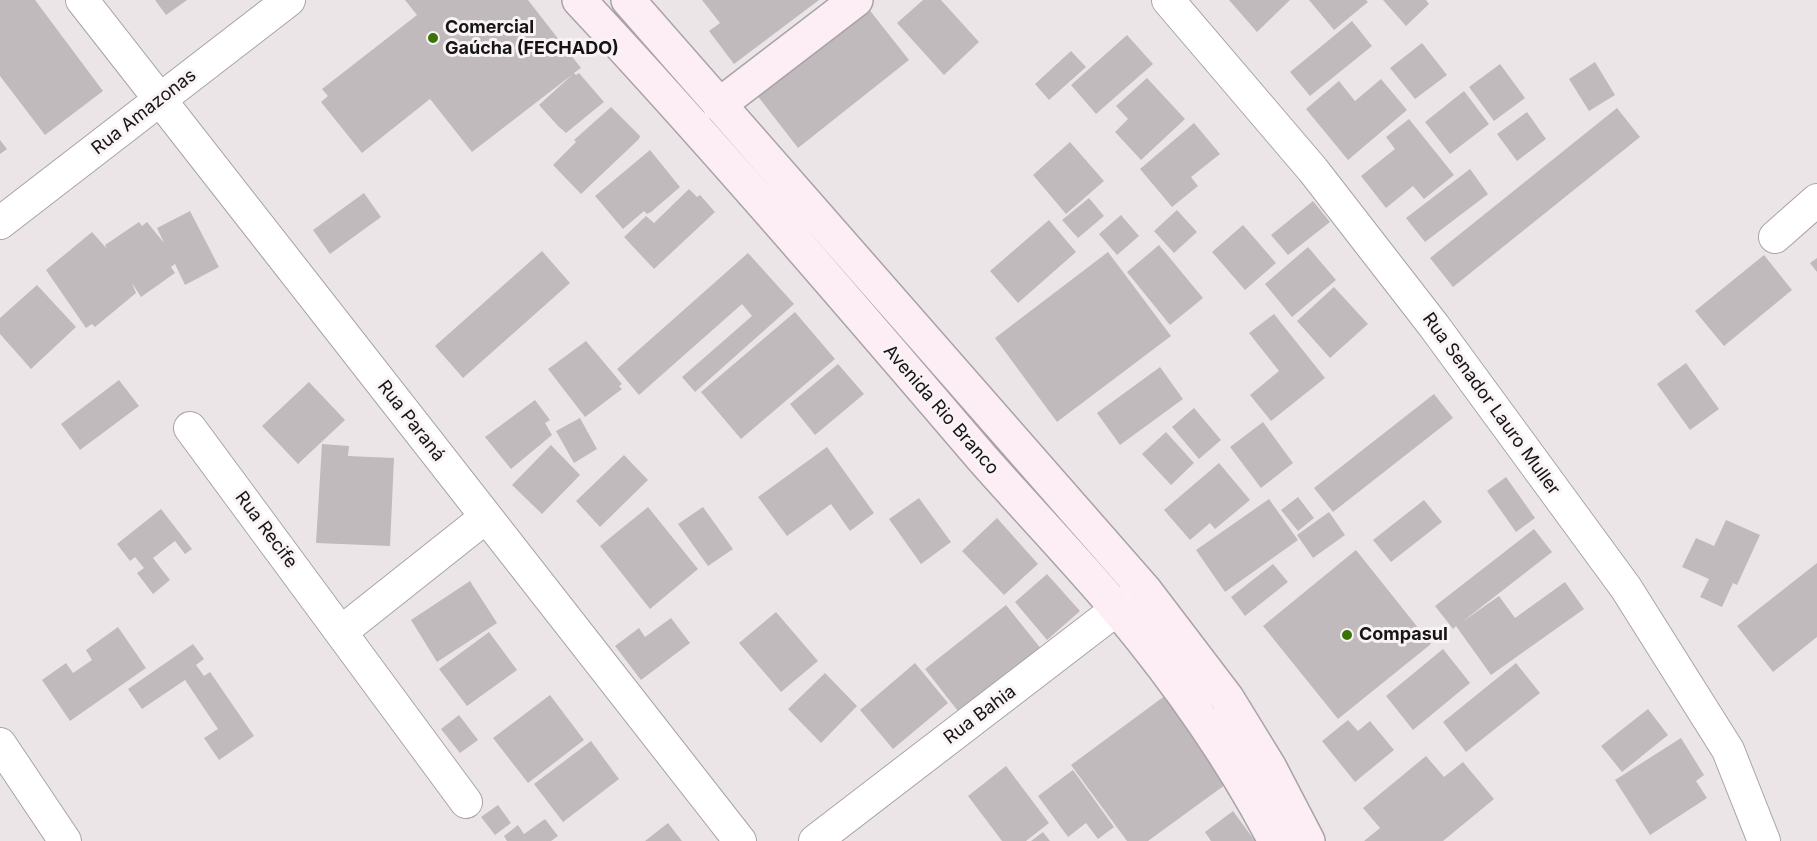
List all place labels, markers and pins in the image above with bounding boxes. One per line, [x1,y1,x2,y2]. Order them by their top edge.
place label: Comercial Gaúcha (FECHADO) [445,17,619,60]
marker: Comercial Gaúcha (FECHADO) [426,31,440,45]
place label: Compasul [1359,624,1448,646]
marker: Compasul [1340,628,1354,642]

